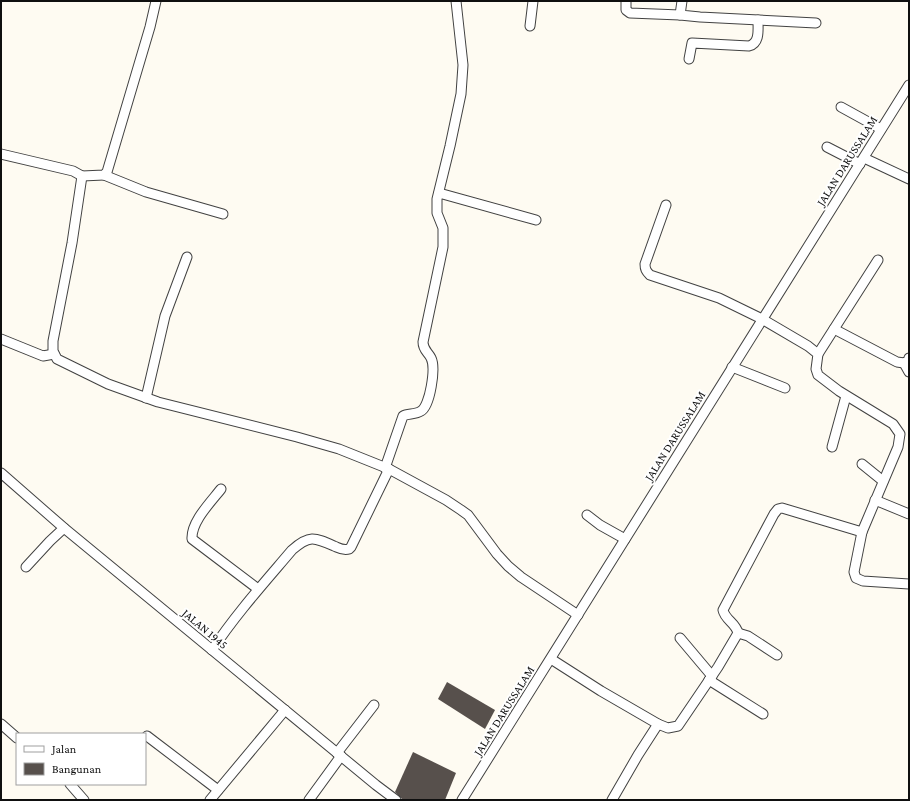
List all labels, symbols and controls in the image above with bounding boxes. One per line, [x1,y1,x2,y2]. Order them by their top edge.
street label: JALAN DARUSSALAM [813,114,880,209]
street label: JALAN DARUSSALAM [641,389,708,484]
street label: JALAN 1945 [179,605,231,652]
street label: JALAN DARUSSALAM [470,664,537,759]
legend [16,733,146,785]
text: Jalan [51,742,77,756]
text: Bangunan [52,762,102,776]

